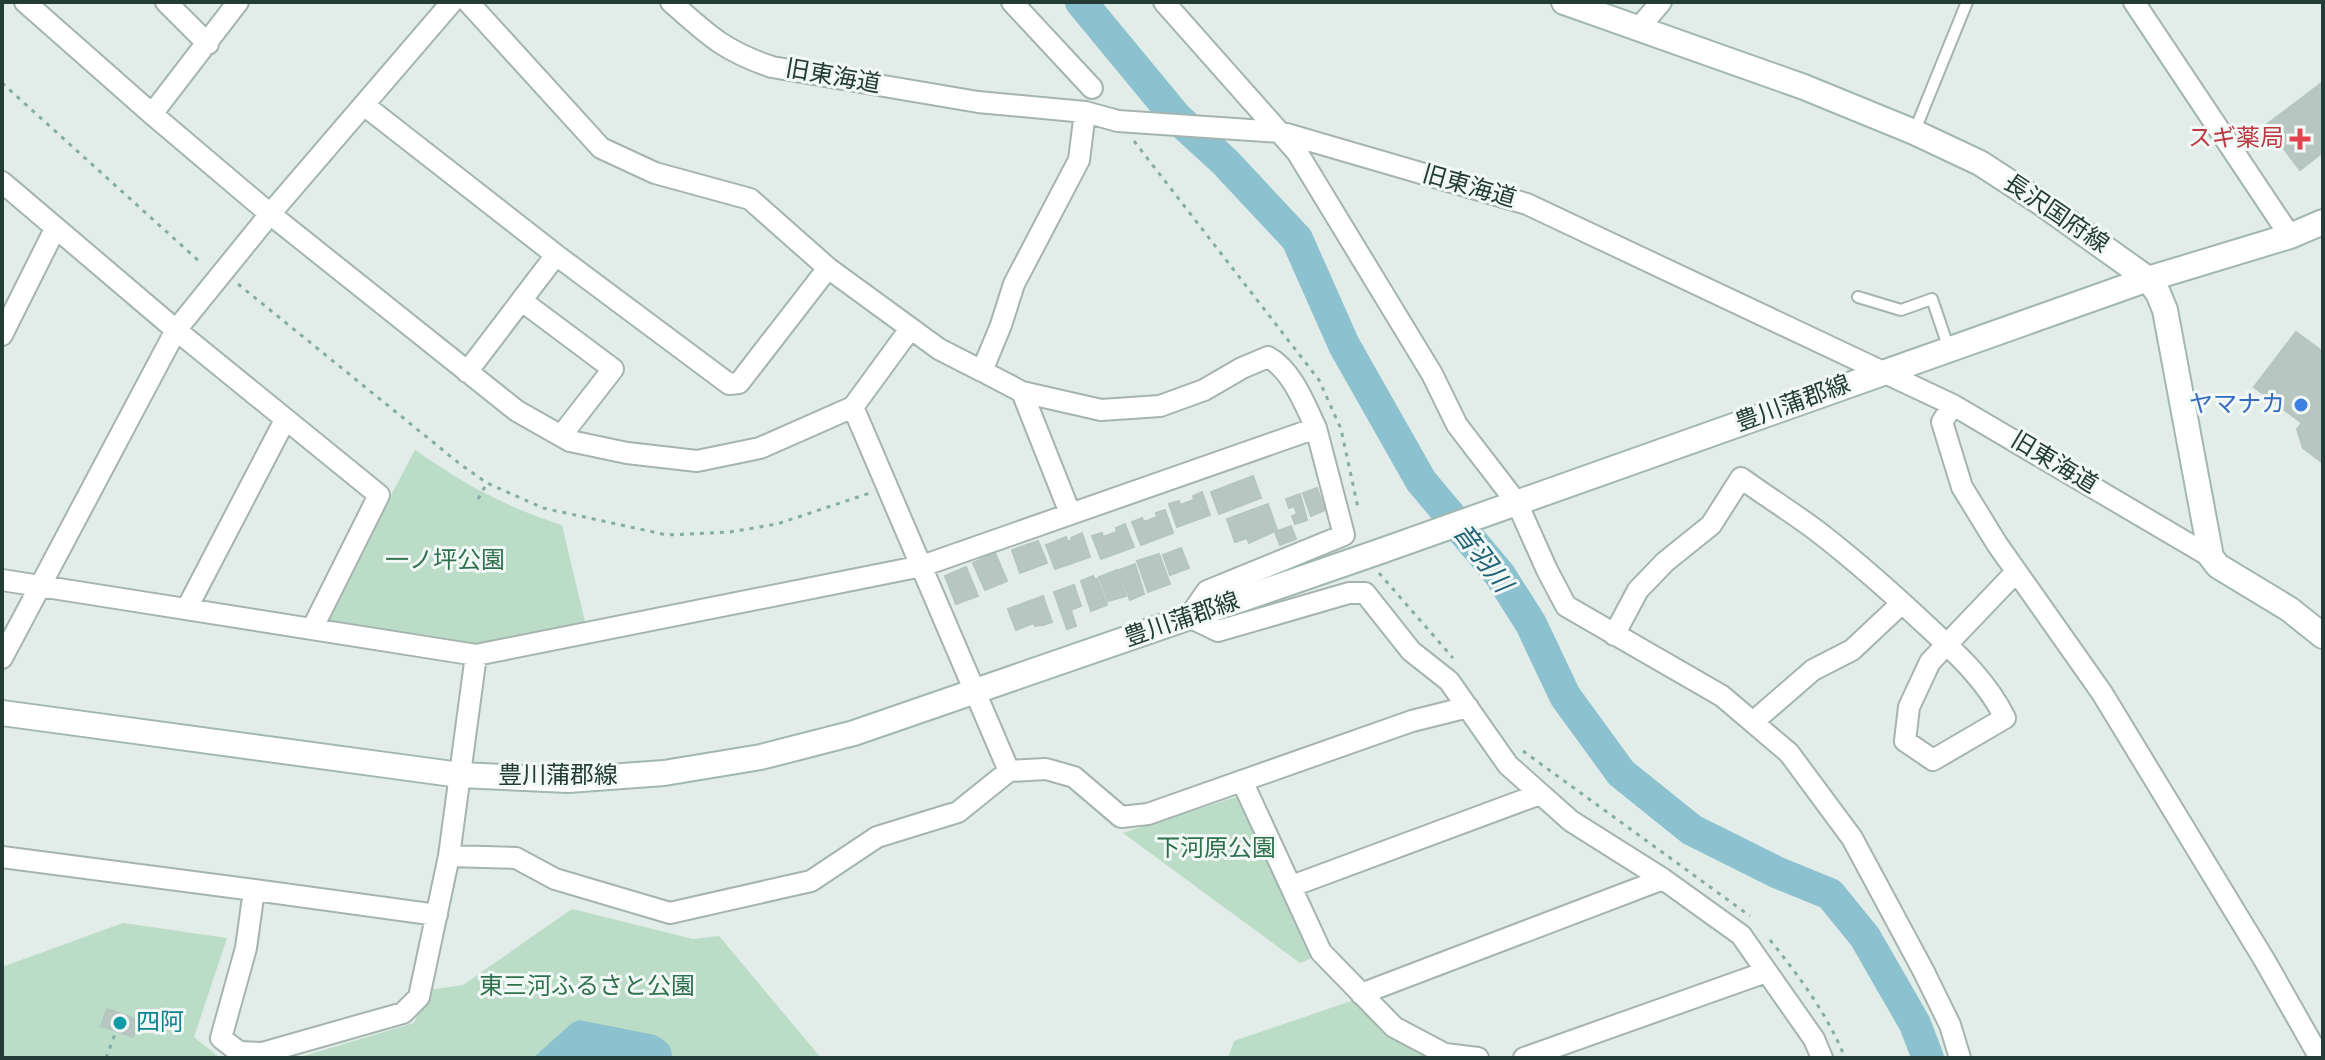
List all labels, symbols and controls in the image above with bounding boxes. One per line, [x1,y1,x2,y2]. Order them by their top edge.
street label: 旧東海道 [784,55,883,97]
place label: スギ薬局 [2188,125,2284,151]
marker: スギ薬局 [2291,130,2309,148]
street label: 旧東海道 [1420,160,1519,212]
street label: 長沢国府線 [2000,169,2114,258]
street label: 豊川蒲郡線 [1732,370,1853,436]
place label: ヤマナカ [2189,392,2285,417]
marker: ヤマナカ [2292,396,2310,414]
street label: 旧東海道 [2007,426,2102,498]
water label: 音羽川 [1448,518,1518,599]
park label: 一ノ坪公園 [385,547,505,573]
street label: 豊川蒲郡線 [1121,587,1243,651]
street label: 豊川蒲郡線 [498,762,618,788]
park label: 下河原公園 [1156,836,1276,861]
park label: 東三河ふるさと公園 [479,973,695,999]
place label: 四阿 [136,1010,184,1035]
marker: 四阿 [111,1014,129,1032]

